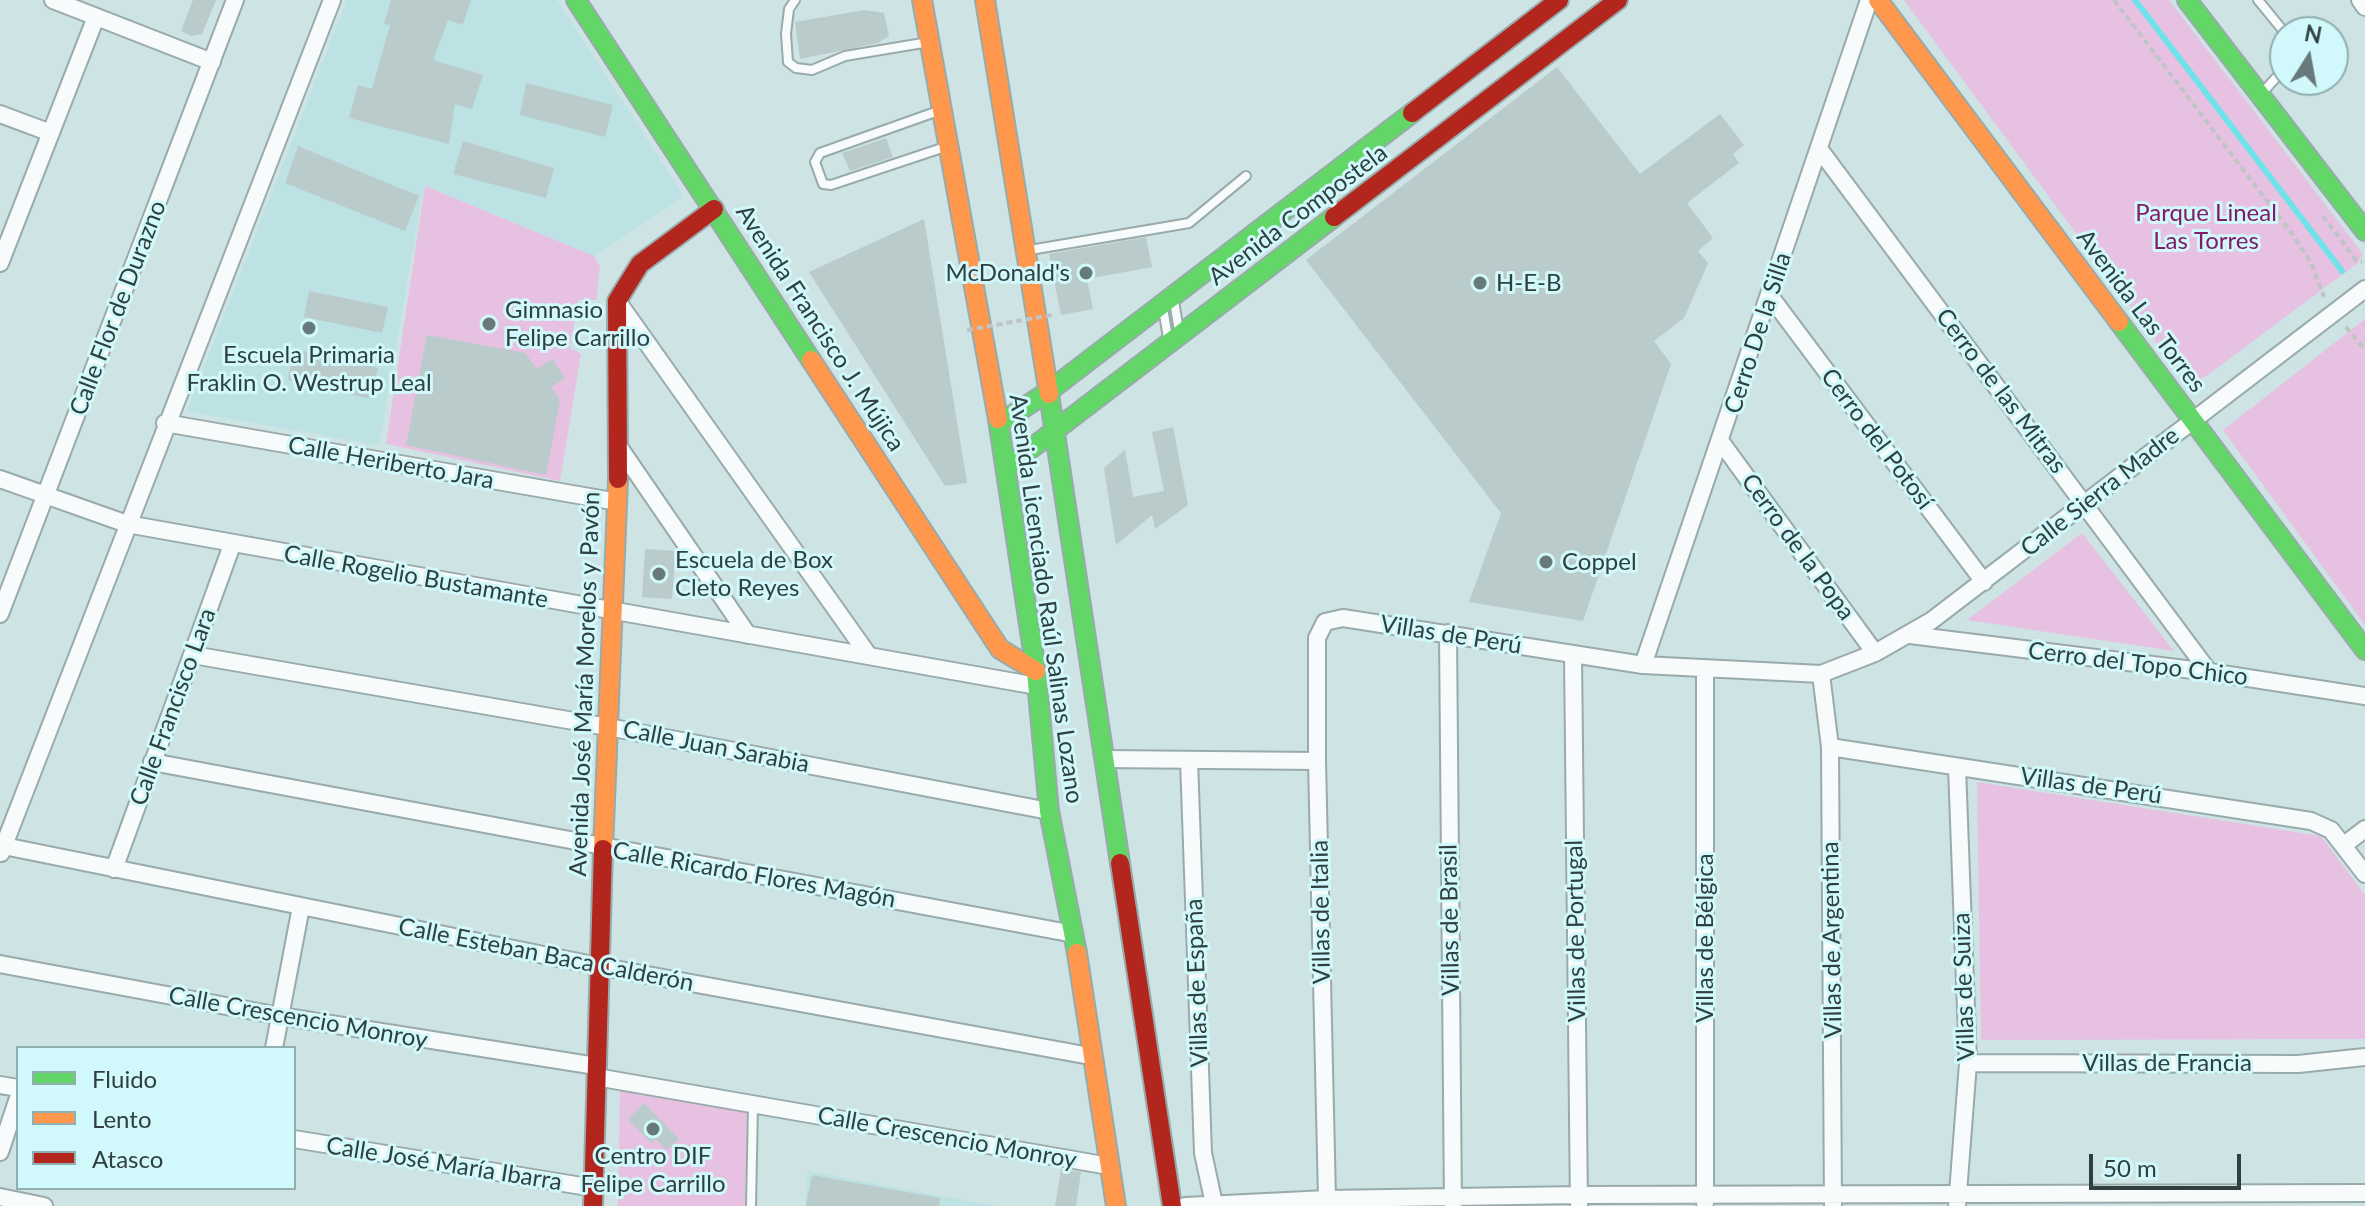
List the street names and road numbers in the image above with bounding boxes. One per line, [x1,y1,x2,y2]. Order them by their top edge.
street label: Avenida Compostela [1203,138,1393,292]
street label: Calle Flor de Durazno [64,197,172,419]
street label: Avenida Francisco J. Mújica [730,199,910,457]
street label: Avenida Las Torres [2070,224,2212,398]
street label: Cerro De la Silla [1718,249,1798,417]
street label: Cerro de las Mitras [1930,303,2072,479]
street label: Cerro del Potosí [1815,363,1939,515]
street label: Avenida Licenciado Raúl Salinas Lozano [1003,392,1089,806]
street label: Calle Sierra Madre [2015,421,2185,563]
street label: Calle Heriberto Jara [286,431,496,495]
street label: Cerro de la Popa [1735,468,1861,626]
street label: Avenida José María Morelos y Pavón [564,491,606,877]
street label: Calle Rogelio Bustamante [282,540,550,614]
street label: Calle Francisco Lara [124,604,222,810]
street label: Villas de Perú [1378,610,1524,660]
street label: Cerro del Topo Chico [2026,636,2250,692]
street label: Calle Juan Sarabia [620,715,812,779]
street label: Villas de Perú [2018,762,2164,810]
street label: Calle Ricardo Flores Magón [610,836,898,914]
street label: Villas de Italia [1305,840,1337,984]
street label: Villas de Portugal [1560,840,1592,1022]
street label: Villas de Argentina [1816,841,1848,1039]
street label: Villas de Brasil [1434,844,1466,996]
street label: Villas de Bélgica [1691,853,1719,1023]
street label: Villas de España [1180,898,1214,1068]
street label: Calle Esteban Baca Calderón [396,912,696,998]
street label: Villas de Suiza [1947,912,1981,1062]
street label: Calle Crescencio Monroy [166,981,430,1055]
street label: Villas de Francia [2082,1049,2252,1077]
street label: Calle Crescencio Monroy [815,1101,1079,1175]
street label: Calle José María Ibarra [324,1131,564,1197]

